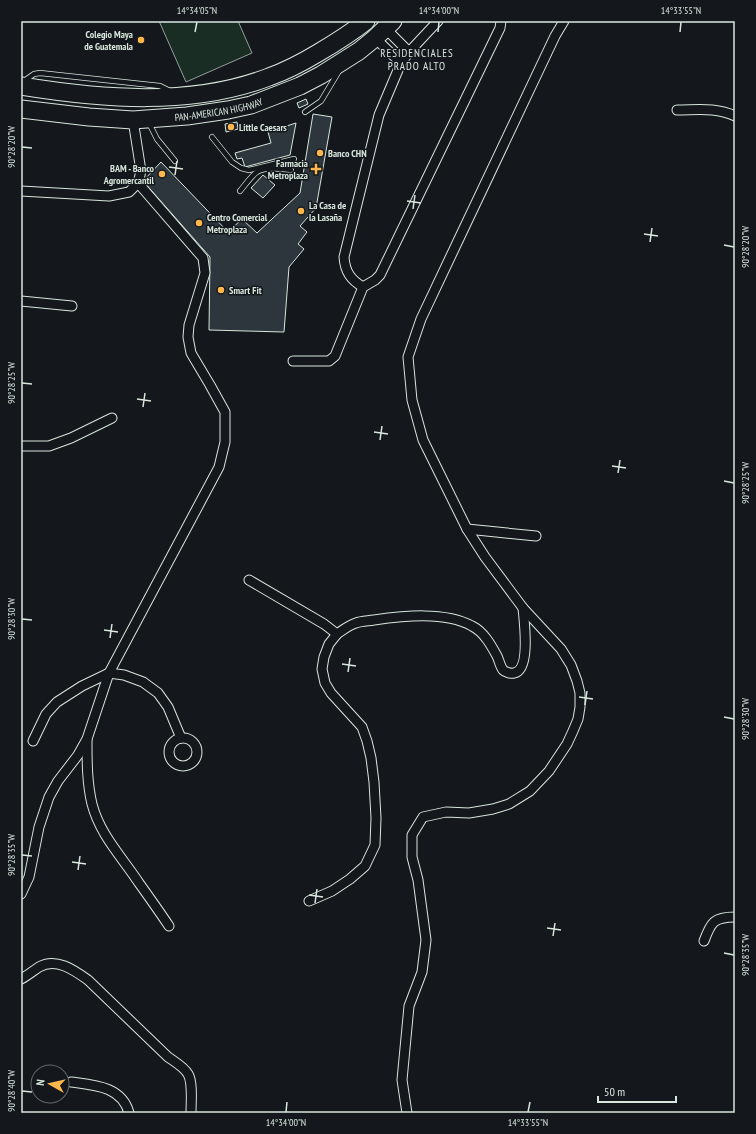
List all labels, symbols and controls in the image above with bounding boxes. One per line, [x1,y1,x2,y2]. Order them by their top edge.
text: 14°34'05"N [177,4,217,17]
text: 14°34'00"N [419,4,459,17]
text: 14°33'55"N [661,4,701,17]
place label: Colegio Maya de Guatemala [84,28,133,53]
marker: Colegio Maya de Guatemala [136,35,146,45]
district label: RESIDENCIALES PRADO ALTO [380,46,454,73]
street label: PAN-AMERICAN HIGHWAY [174,94,265,123]
place label: Little Caesars [239,121,287,134]
marker: Little Caesars [226,122,236,132]
text: 90°28'20"W [5,126,18,168]
place label: Banco CHN [328,147,367,160]
marker: Banco CHN [315,148,325,158]
place label: Farmacia Metroplaza [268,157,308,182]
place label: BAM - Banco Agromercantil [103,162,155,187]
marker: Farmacia Metroplaza [311,164,321,174]
marker: BAM - Banco Agromercantil [157,169,167,179]
place label: La Casa de la Lasaña [309,199,346,224]
marker: La Casa de la Lasaña [296,206,306,216]
place label: Centro Comercial Metroplaza [207,211,268,236]
marker: Centro Comercial Metroplaza [194,218,204,228]
text: 90°28'20"W [739,226,752,268]
place label: Smart Fit [229,284,262,297]
marker: Smart Fit [216,285,226,295]
text: 90°28'25"W [5,362,18,404]
text: 90°28'25"W [739,462,752,504]
text: 90°28'30"W [5,598,18,640]
text: 90°28'30"W [739,698,752,740]
text: 90°28'35"W [5,834,18,876]
text: 90°28'35"W [739,934,752,976]
north arrow [30,1064,70,1104]
text: 90°28'40"W [5,1070,18,1112]
scale bar [598,1078,676,1104]
text: N [33,1079,47,1087]
text: 50 m [604,1084,625,1099]
text: 14°34'00"N [266,1116,306,1129]
text: 14°33'55"N [508,1116,548,1129]

